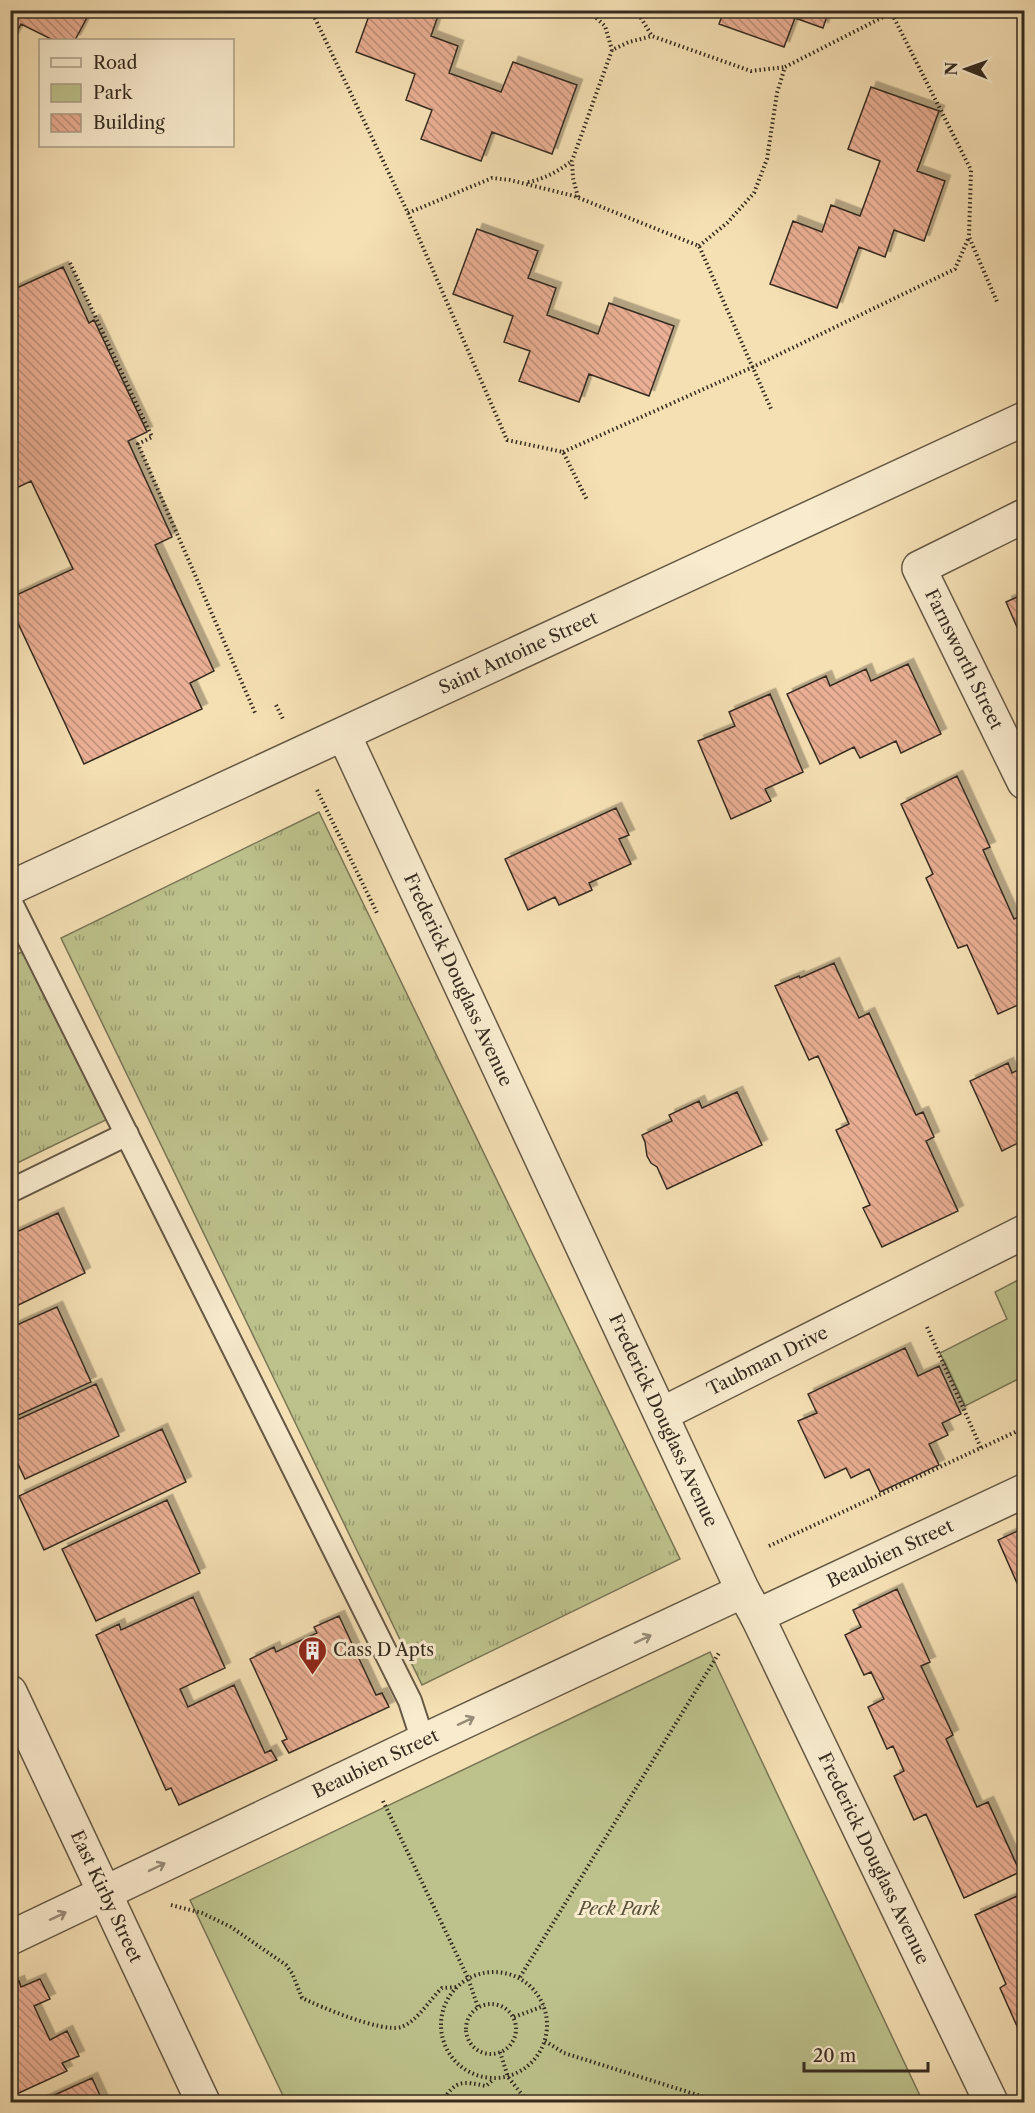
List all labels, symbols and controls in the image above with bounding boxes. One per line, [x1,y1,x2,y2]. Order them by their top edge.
legend [39,39,234,147]
north arrow [936,39,996,99]
text: Road [93,52,138,74]
text: N [941,62,961,76]
text: Park [93,82,134,104]
text: Building [93,112,165,134]
street label: Farnsworth Street [920,586,1008,734]
street label: Saint Antoine Street [435,607,602,699]
street label: Frederick Douglass Avenue [399,870,517,1090]
street label: Frederick Douglass Avenue [604,1310,722,1530]
street label: Taubman Drive [703,1321,832,1401]
street label: Beaubien Street [823,1514,957,1593]
one-way arrow [634,1632,652,1644]
building icon: Cass D Apts [296,1634,328,1676]
place label: Cass D Apts [333,1639,434,1661]
one-way arrow [457,1714,475,1726]
street label: Beaubien Street [309,1724,443,1803]
street label: Frederick Douglass Avenue [813,1749,934,1968]
street label: East Kirby Street [66,1827,147,1967]
one-way arrow [148,1861,166,1872]
park label: Peck Park [576,1898,660,1920]
one-way arrow [48,1909,66,1921]
scale bar [804,2035,928,2073]
text: 20 m [813,2045,857,2067]

